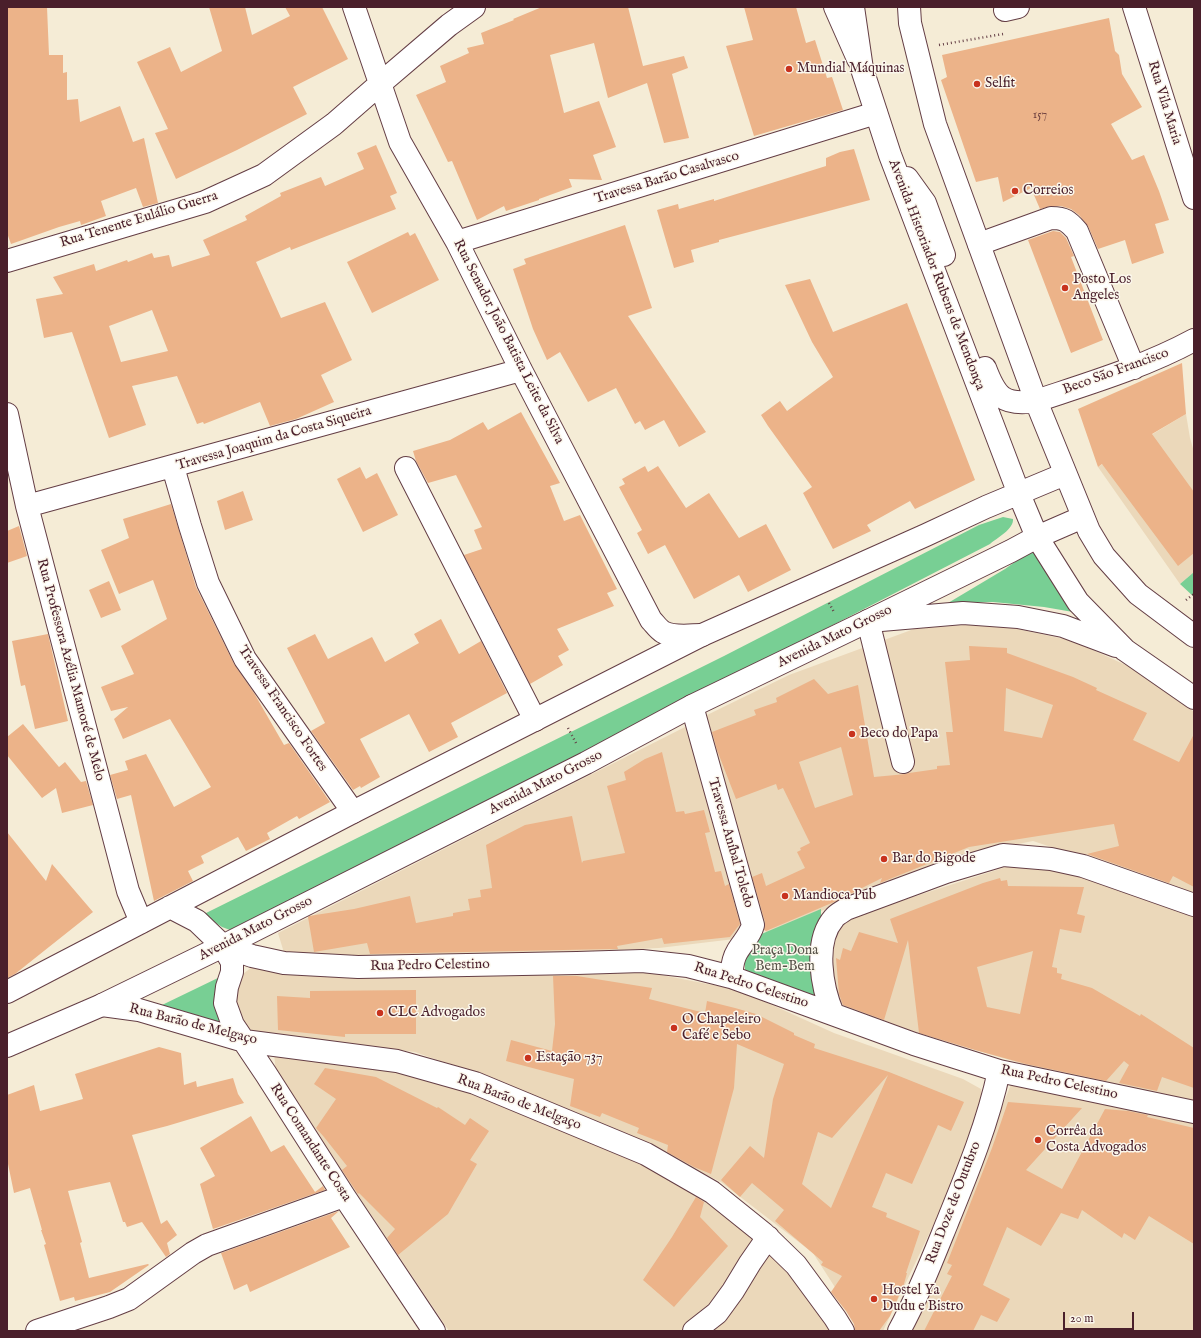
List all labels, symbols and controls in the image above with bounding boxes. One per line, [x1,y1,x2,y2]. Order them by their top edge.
street label: Rua Vila Maria [1143,59,1185,147]
place label: Mundial Máquinas [797,61,904,77]
marker: Mundial Máquinas [784,64,794,74]
place label: Selfit [985,76,1015,92]
marker: Selfit [972,79,982,89]
house number: 157 [1033,109,1047,123]
street label: Travessa Barão Casalvasco [593,148,741,208]
street label: Avenida Historiador Rubens de Mendonça [884,157,988,393]
place label: Correios [1023,183,1073,199]
marker: Correios [1010,186,1020,196]
street label: Rua Tenente Eulálio Guerra [58,188,220,252]
street label: Rua Senador João Batista Leite da Silva [449,237,567,447]
place label: Posto Los Angeles [1073,272,1131,304]
marker: Posto Los Angeles [1060,283,1070,293]
street label: Beco São Francisco [1061,345,1171,399]
street label: Travessa Joaquim da Costa Siqueira [175,403,373,475]
street label: Rua Professora Azélia Mamoré de Melo [32,557,108,783]
street label: Avenida Mato Grosso [775,602,895,672]
street label: Travessa Francisco Fortes [234,643,330,775]
place label: Beco do Papa [860,726,938,742]
marker: Beco do Papa [847,729,857,739]
street label: Avenida Mato Grosso [486,747,606,819]
street label: Travessa Aníbal Toledo [703,776,757,910]
place label: Bar do Bigode [892,851,976,867]
marker: Bar do Bigode [879,854,889,864]
place label: Mandioca Pub [793,888,876,904]
marker: Mandioca Pub [780,891,790,901]
street label: Avenida Mato Grosso [196,893,316,965]
park label: Praça Dona Bem-Bem [752,943,818,976]
street label: Rua Pedro Celestino [370,957,490,975]
street label: Rua Pedro Celestino [692,960,810,1012]
street label: Rua Barão de Melgaço [127,1001,259,1049]
place label: CLC Advogados [388,1005,485,1021]
marker: CLC Advogados [375,1008,385,1018]
place label: O Chapeleiro Café e Sebo [682,1012,761,1044]
marker: O Chapeleiro Café e Sebo [669,1023,679,1033]
place label: Estação 737 [536,1050,602,1066]
marker: Estação 737 [523,1053,533,1063]
street label: Rua Pedro Celestino [999,1062,1119,1104]
street label: Rua Barão de Melgaço [455,1072,583,1134]
street label: Rua Comandante Costa [266,1081,354,1205]
place label: Corrêa da Costa Advogados [1046,1124,1146,1156]
marker: Corrêa da Costa Advogados [1033,1135,1043,1145]
street label: Rua Doze de Outubro [923,1139,985,1267]
place label: Hostel Ya Dudu e Bistro [882,1283,963,1316]
marker: Hostel Ya Dudu e Bistro [869,1294,879,1304]
scale bar [1065,1304,1136,1330]
text: 20 m [1070,1311,1093,1326]

